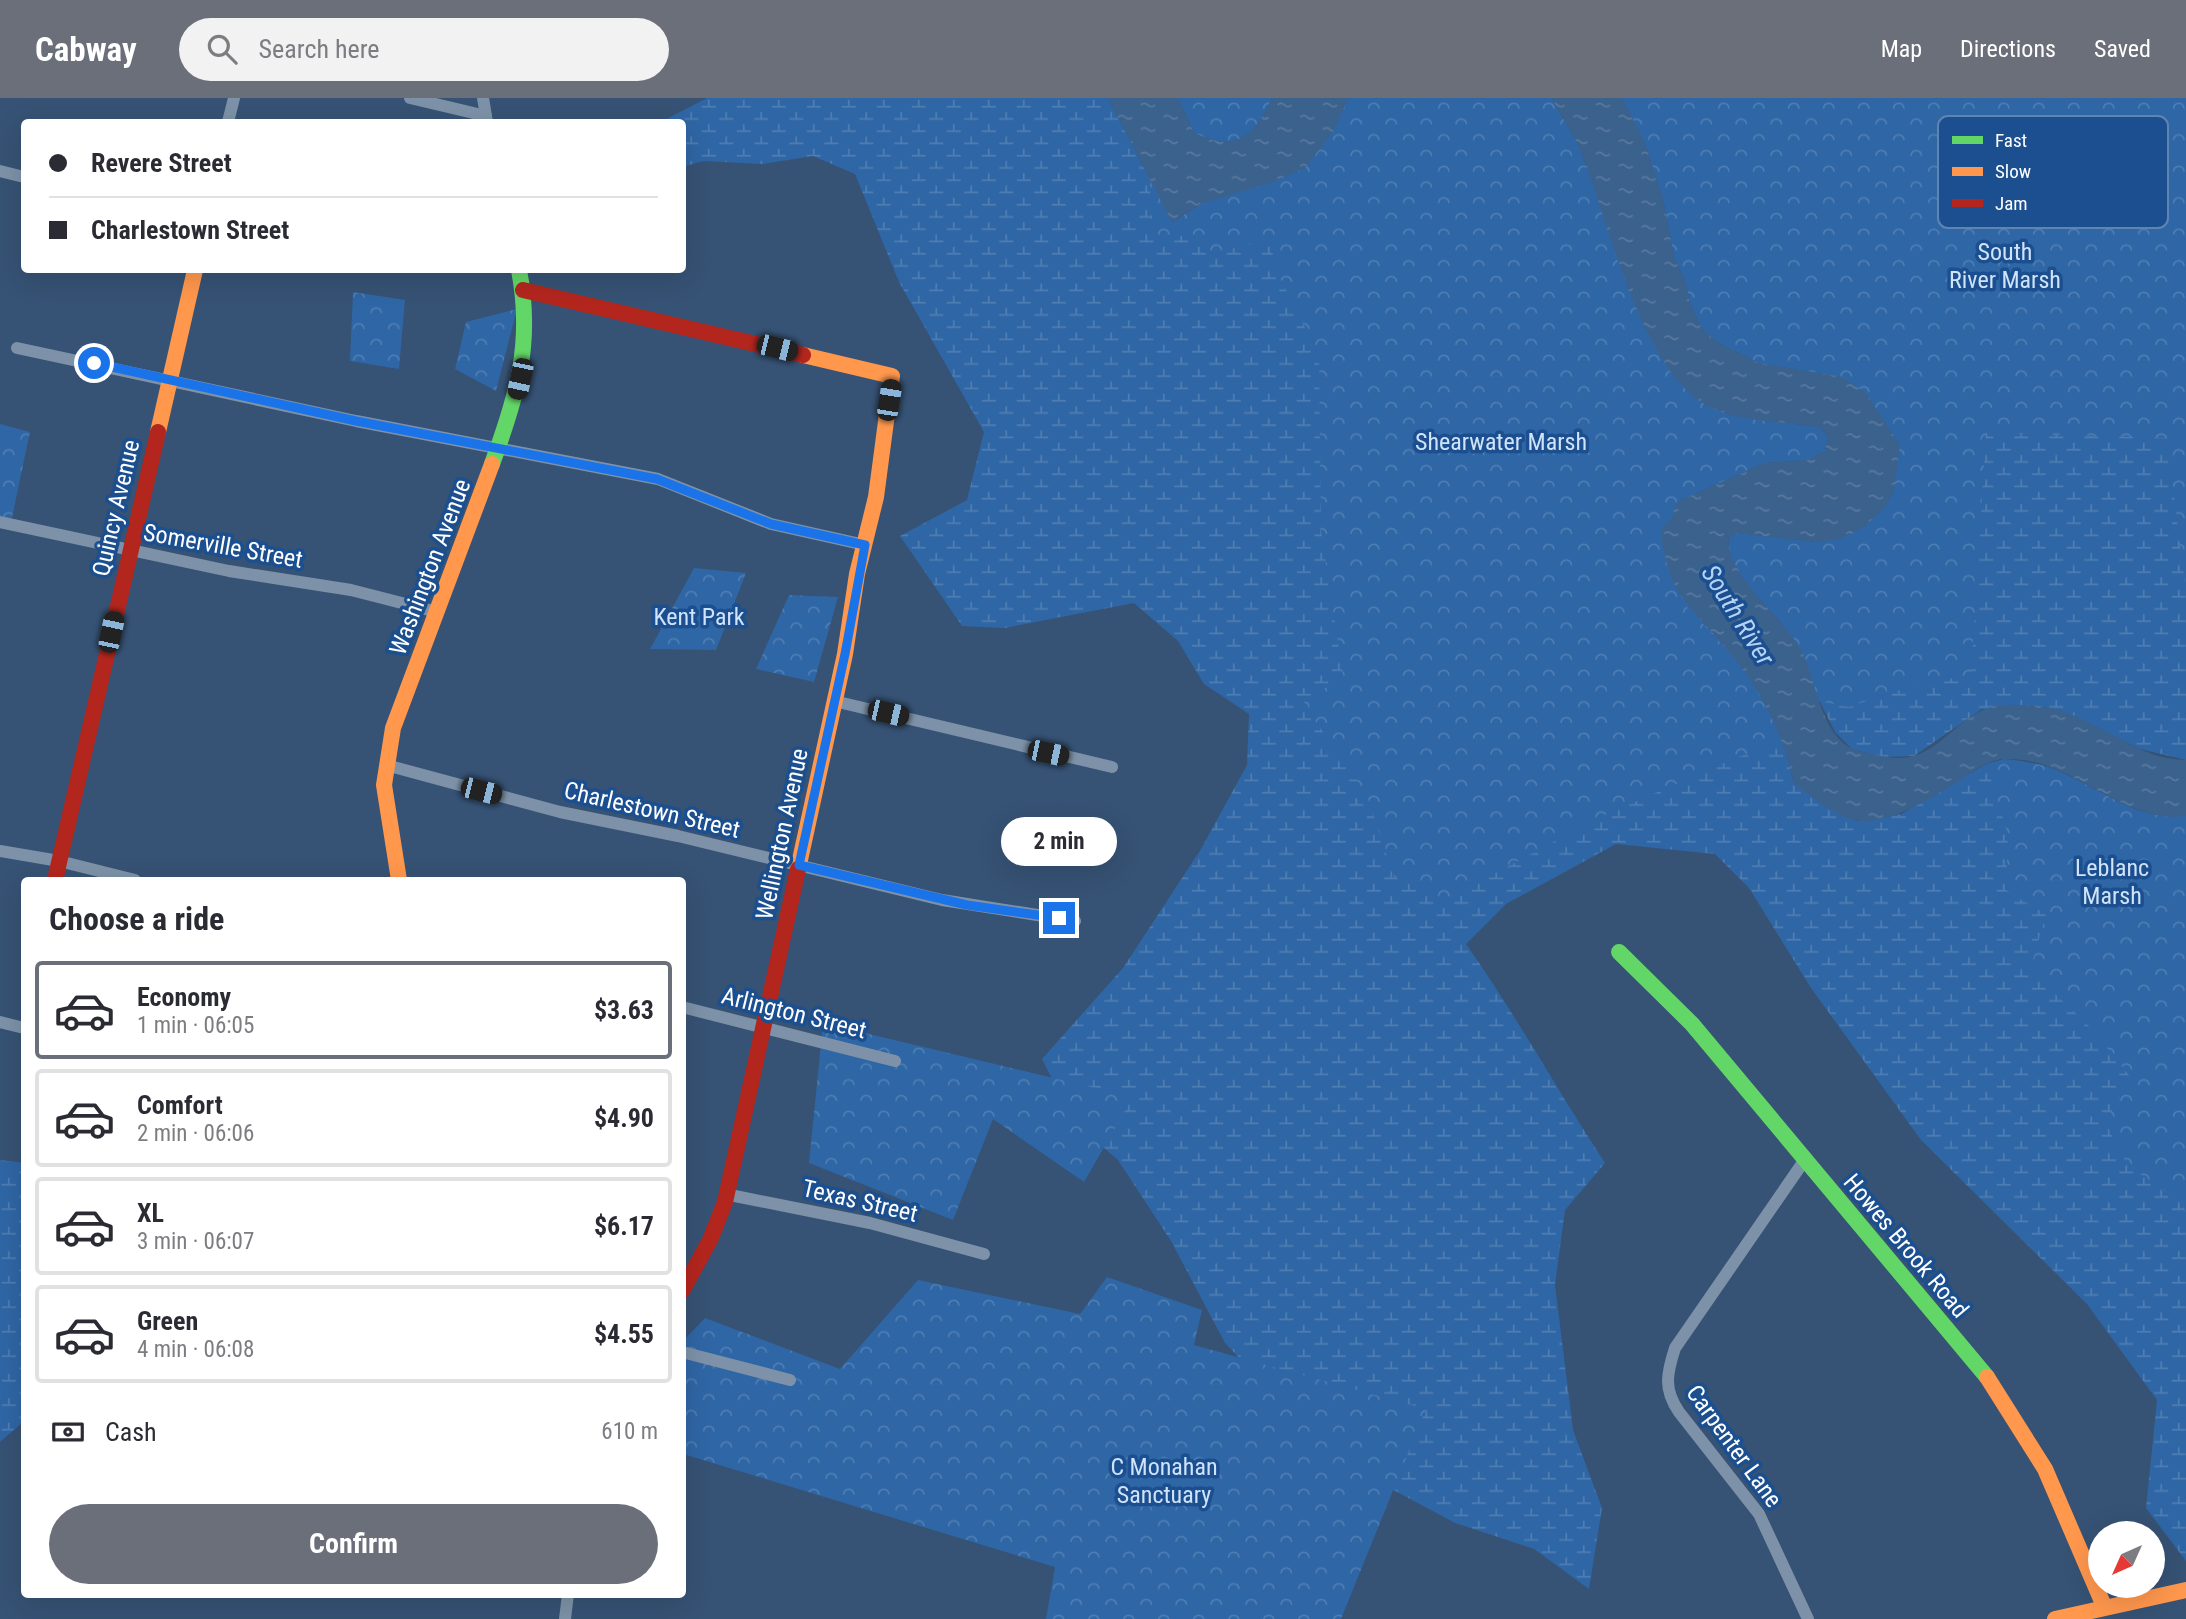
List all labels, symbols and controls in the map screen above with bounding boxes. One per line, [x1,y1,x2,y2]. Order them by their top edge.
search box [179,18,669,81]
text: Cabway [35,30,137,69]
icon: search [203,30,241,68]
text: Search here [259,34,380,64]
text: Map [1881,35,1922,63]
text: Directions [1960,35,2056,63]
text: Saved [2094,35,2151,63]
legend [1938,116,2168,228]
text: Fast [1995,129,2027,152]
text: Revere Street [91,148,232,178]
text: Slow [1995,160,2031,183]
text: Jam [1995,192,2028,215]
text: Charlestown Street [91,215,289,245]
park label: South River Marsh [1949,238,2061,294]
car [755,333,800,363]
route start [78,347,110,379]
car [506,356,535,402]
car [876,378,903,422]
park label: Shearwater Marsh [1415,428,1587,456]
street label: Quincy Avenue [87,437,145,579]
street label: Washington Avenue [384,475,476,659]
street label: Somerville Street [141,518,305,574]
water label: South River [1695,559,1781,672]
park label: Kent Park [653,603,745,631]
car [97,609,126,655]
car [866,698,911,728]
car [1026,738,1071,768]
street label: Wellington Avenue [750,746,814,922]
car [459,776,504,806]
street label: Charlestown Street [561,776,743,844]
callout: 2 min [1001,816,1117,866]
text: 2 min [1033,828,1085,855]
park label: Leblanc Marsh [2075,854,2149,910]
text: Choose a ride [49,900,224,938]
route end [1043,902,1075,934]
icon: car [53,979,116,1042]
text: Economy [137,982,231,1012]
street label: Arlington Street [719,982,869,1044]
text: $3.63 [594,995,654,1025]
text: 1 min · 06:05 [137,1012,254,1039]
icon: car [53,1087,116,1150]
text: Comfort [137,1090,223,1120]
text: $4.90 [594,1103,654,1133]
text: 2 min · 06:06 [137,1120,254,1147]
street label: Howes Brook Road [1838,1168,1974,1324]
street label: Texas Street [800,1174,920,1228]
icon: car [53,1195,116,1258]
text: XL [137,1198,164,1228]
text: $6.17 [594,1211,654,1241]
text: 3 min · 06:07 [137,1228,254,1255]
icon: car [53,1303,116,1366]
text: Green [137,1306,198,1336]
text: $4.55 [594,1319,654,1349]
text: 4 min · 06:08 [137,1336,254,1363]
street label: Carpenter Lane [1680,1379,1788,1513]
icon: cash [49,1413,87,1451]
text: Cash [105,1417,157,1447]
text: 610 m [601,1418,658,1445]
park label: C Monahan Sanctuary [1110,1453,1218,1509]
button: Confirm [49,1504,658,1584]
north arrow [2088,1521,2165,1598]
map controls [2088,1521,2165,1598]

